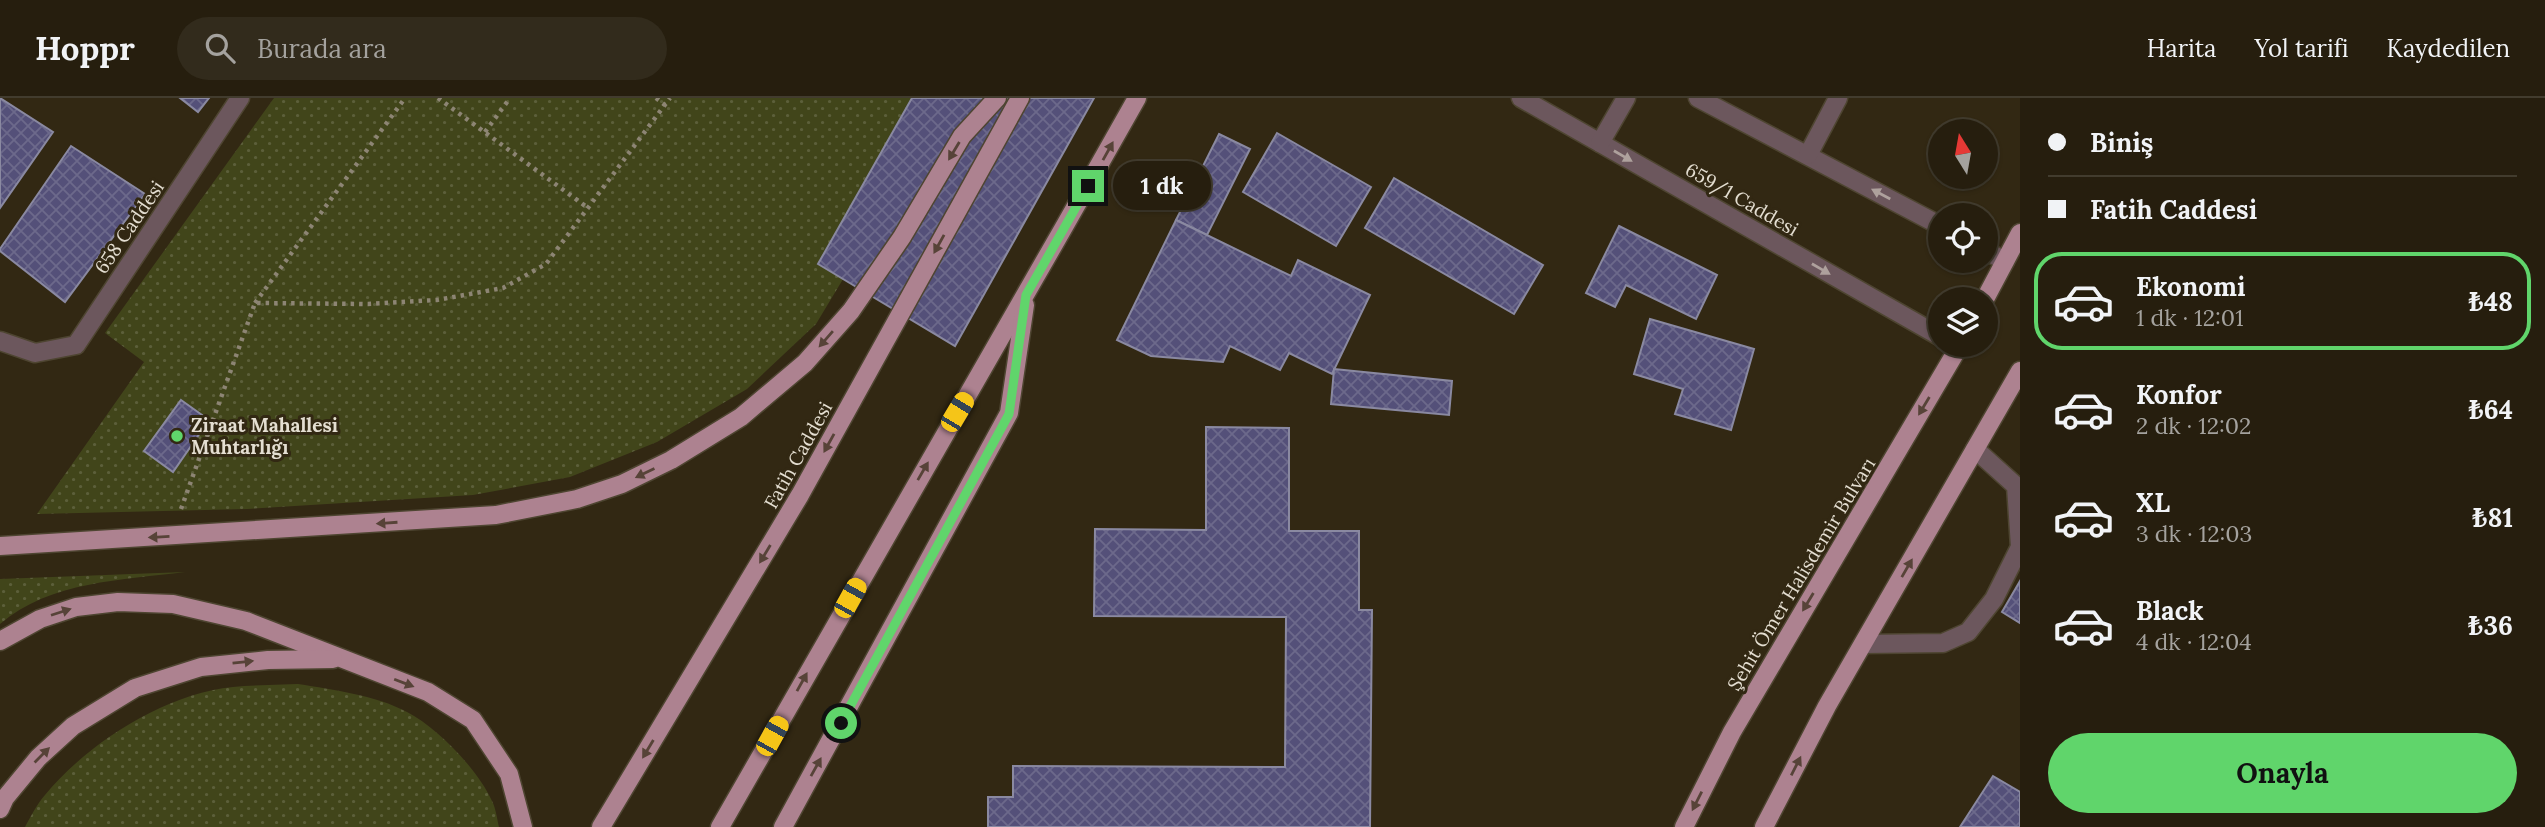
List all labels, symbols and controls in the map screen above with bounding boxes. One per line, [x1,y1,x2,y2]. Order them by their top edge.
search box [177,17,667,80]
text: Hoppr [35,27,135,69]
icon: search [201,29,239,67]
text: Burada ara [257,32,387,65]
text: Harita [2147,33,2216,64]
text: Yol tarifi [2254,33,2349,64]
text: Kaydedilen [2387,33,2510,64]
north arrow [1928,119,1998,189]
map controls [1928,119,1998,357]
text: Biniş [2090,126,2153,159]
one-way arrow [947,141,960,160]
one-way arrow [1102,141,1114,160]
one-way arrow [1614,150,1633,162]
street label: 659/1 Caddesi [1681,157,1803,242]
callout: 1 dk [1112,162,1210,210]
route end [1072,170,1104,202]
text: 1 dk [1141,171,1183,200]
street label: 658 Caddesi [89,176,169,278]
one-way arrow [1871,188,1890,200]
text: Fatih Caddesi [2090,193,2257,226]
button: locate [1928,203,1998,273]
one-way arrow [933,234,945,253]
one-way arrow [1811,263,1830,275]
icon: car [2052,270,2115,333]
text: Ekonomi [2136,270,2245,303]
text: ₺48 [2469,285,2513,318]
button: layers [1928,287,1998,357]
text: 1 dk · 12:01 [2136,303,2244,332]
one-way arrow [819,330,834,347]
icon: car [2052,378,2115,441]
text: Konfor [2136,378,2222,411]
car [938,389,977,435]
text: ₺64 [2468,393,2513,426]
street label: Fatih Caddesi [759,397,837,513]
one-way arrow [1918,397,1930,416]
text: 2 dk · 12:02 [2136,411,2251,440]
place label: Ziraat Mahallesi Muhtarlığı [191,413,338,459]
marker: Ziraat Mahallesi Muhtarlığı [169,428,185,444]
one-way arrow [823,433,835,452]
street label: Şehit Ömer Halisdemir Bulvarı [1722,453,1880,695]
one-way arrow [917,461,929,480]
one-way arrow [635,467,655,479]
icon: car [2052,486,2115,549]
text: XL [2136,486,2170,519]
text: ₺81 [2472,501,2513,534]
one-way arrow [375,518,397,529]
text: 3 dk · 12:03 [2136,519,2252,548]
one-way arrow [148,532,170,543]
one-way arrow [759,544,772,563]
one-way arrow [1901,558,1913,578]
car [831,575,870,621]
one-way arrow [1802,593,1815,612]
icon: car [2052,594,2115,657]
text: Black [2136,594,2204,627]
one-way arrow [51,606,72,616]
text: ₺36 [2468,609,2513,642]
text: 4 dk · 12:04 [2136,627,2252,656]
one-way arrow [233,657,255,668]
one-way arrow [796,673,808,692]
one-way arrow [394,678,415,689]
route start [825,707,857,739]
car [753,713,792,759]
button: Onayla [2048,733,2517,813]
one-way arrow [642,739,654,758]
one-way arrow [33,747,50,764]
one-way arrow [1789,756,1801,776]
one-way arrow [810,757,822,777]
one-way arrow [1691,791,1703,811]

